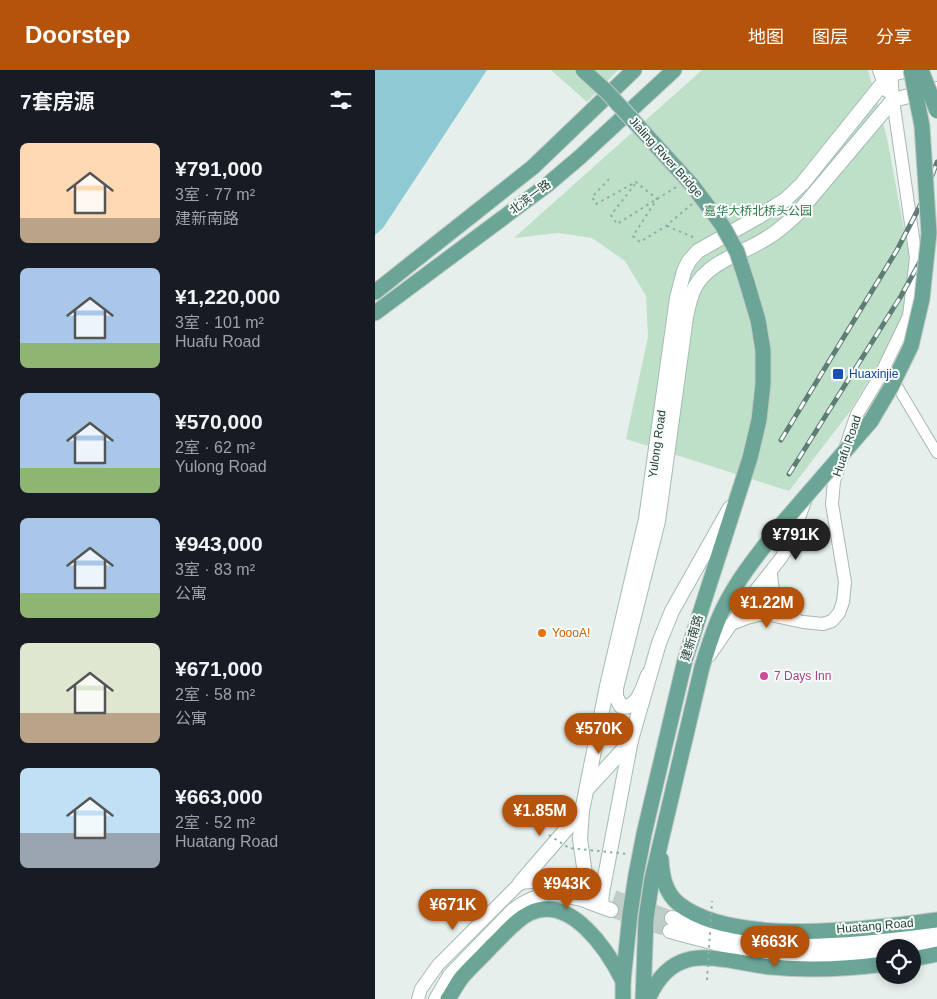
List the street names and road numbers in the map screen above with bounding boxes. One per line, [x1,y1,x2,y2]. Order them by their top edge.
street label: Jialing River Bridge [626,114,706,200]
street label: 北滨一路 [507,177,553,217]
street label: Yulong Road [645,409,669,479]
street label: Huafu Road [830,413,864,479]
street label: 建新南路 [678,613,706,663]
street label: Huatang Road [836,916,914,936]

